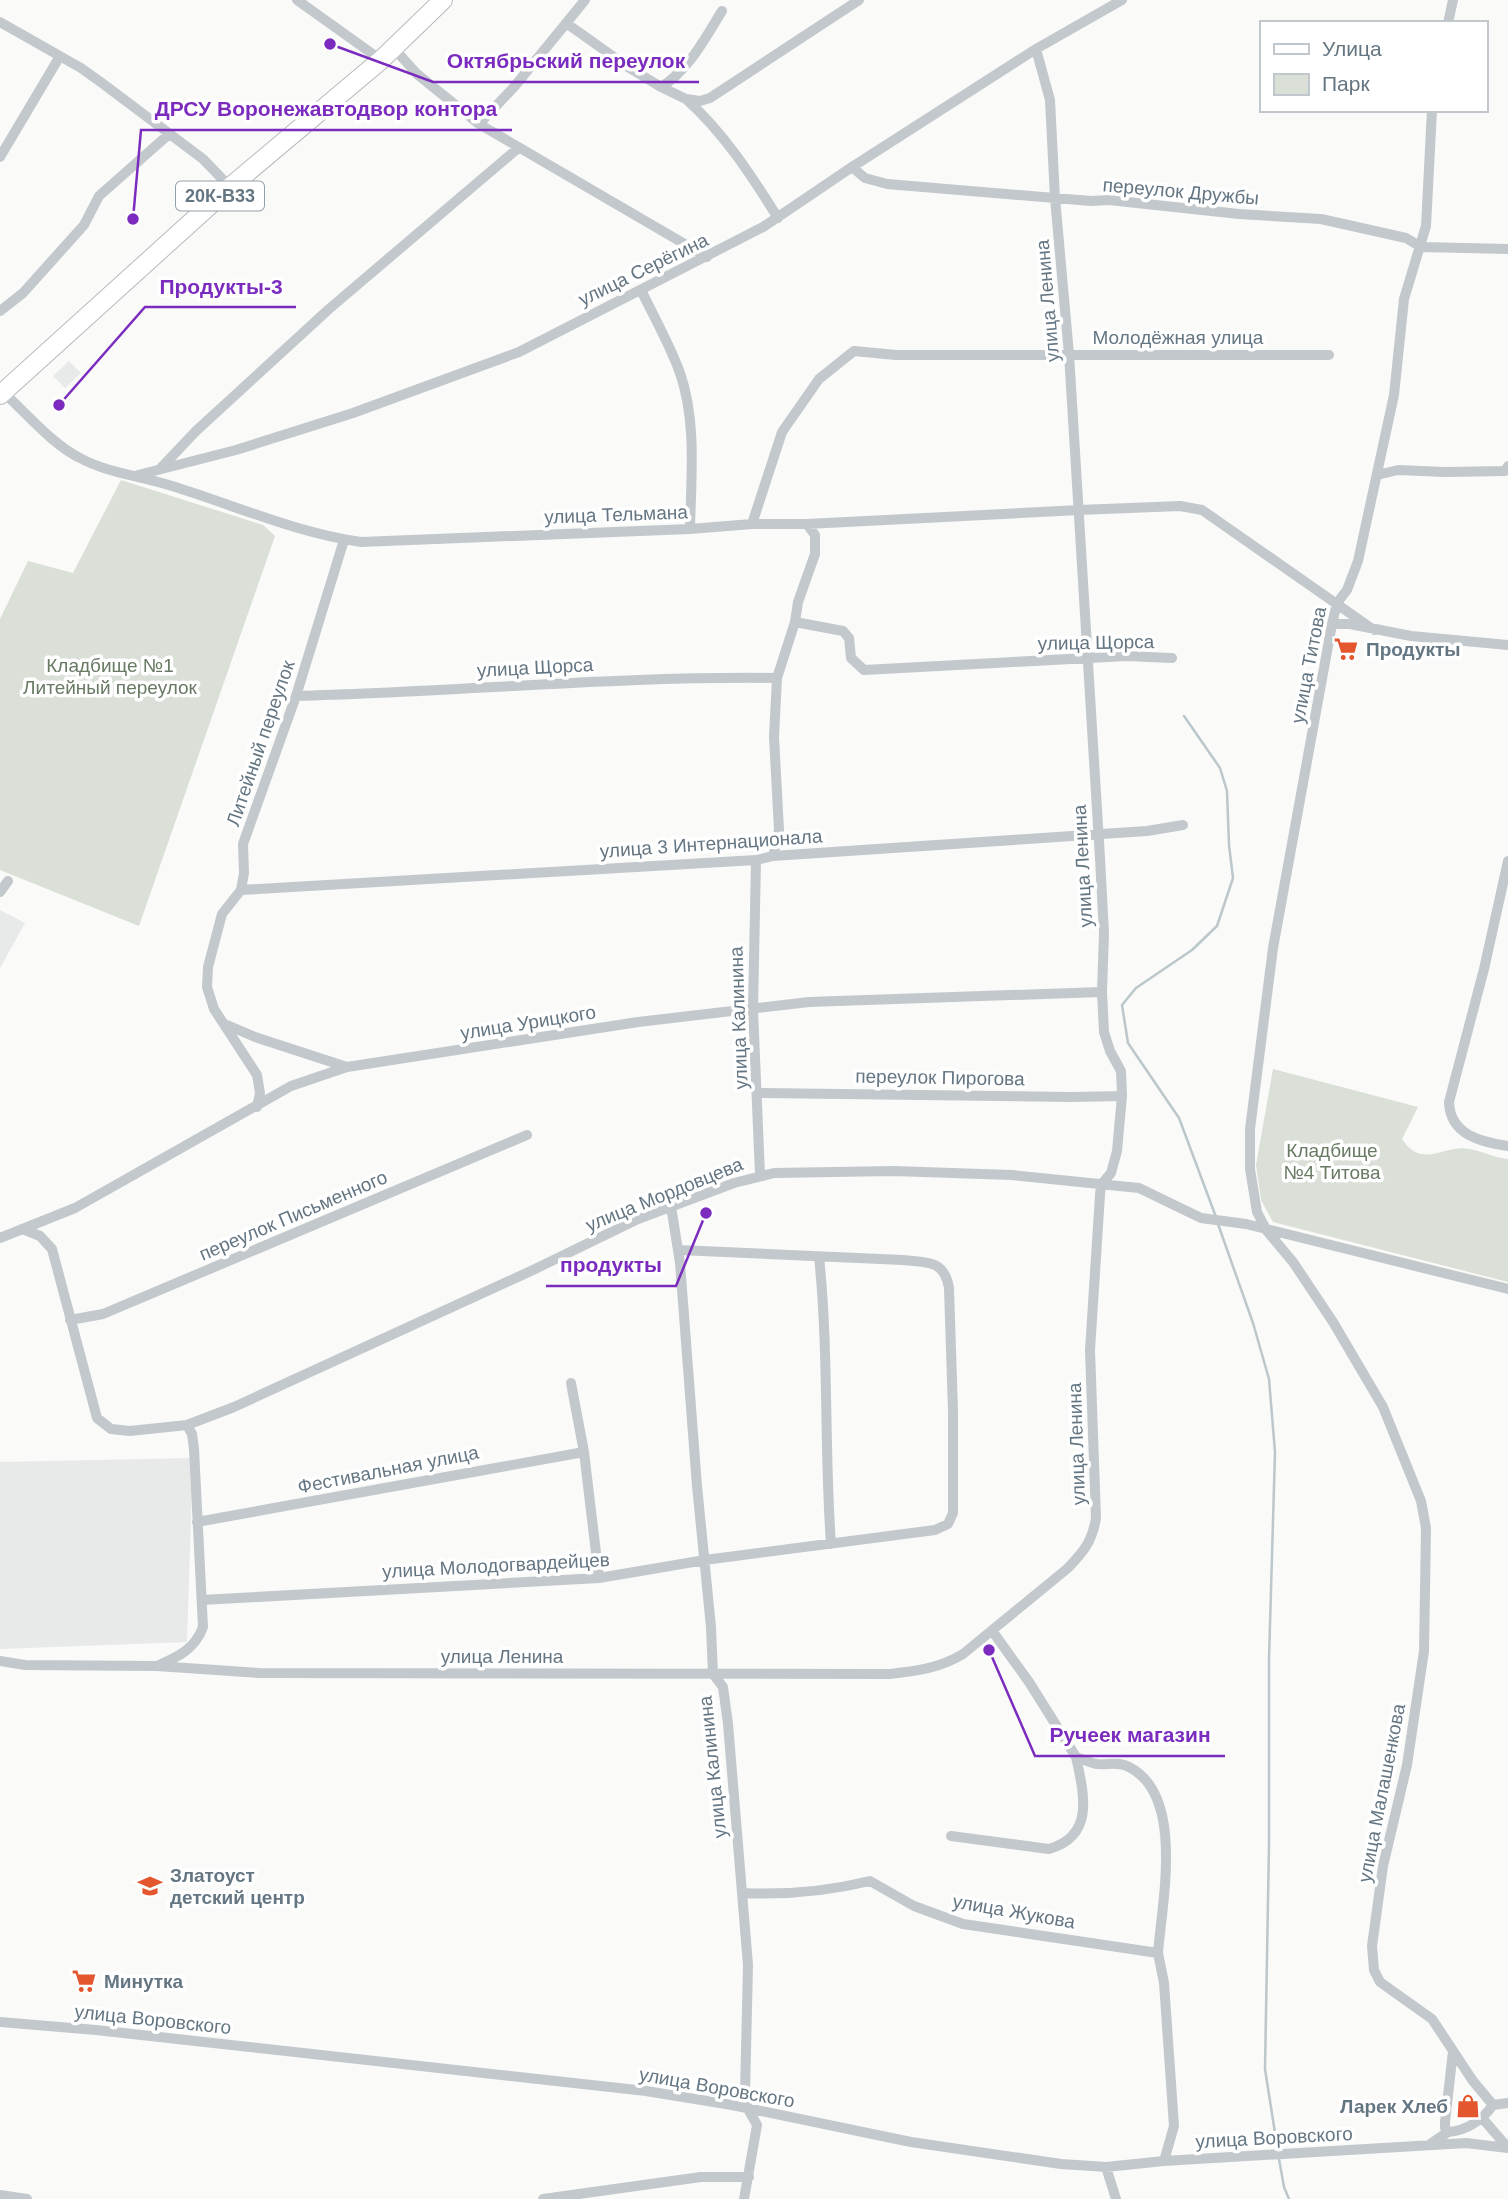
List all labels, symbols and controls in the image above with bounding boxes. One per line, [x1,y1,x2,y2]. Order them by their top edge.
legend [1260,21,1487,112]
text: Улица [1322,37,1382,60]
callout: Октябрьский переулок [433,40,699,82]
text: Октябрьский переулок [447,49,686,72]
text: Парк [1322,72,1370,95]
callout: ДРСУ Воронежавтодвор контора [141,88,512,130]
text: ДРСУ Воронежавтодвор контора [155,97,498,120]
street label: переулок Дружбы [1102,174,1260,209]
road number: 20К-В33 [176,182,264,210]
street label: улица Серёгина [575,229,712,310]
street label: улица Ленина [1032,238,1063,363]
callout: Продукты-3 [145,265,296,307]
text: Продукты-3 [159,275,283,298]
street label: Молодёжная улица [1093,327,1264,348]
street label: улица Тельмана [544,501,689,528]
street label: улица Титова [1287,605,1330,725]
street label: улица Щорса [1038,631,1155,654]
supermarket icon: Продукты [1332,635,1360,663]
place label: Продукты [1366,639,1461,660]
street label: улица Щорса [476,654,594,681]
park label: Кладбище №1 Литейный переулок [23,655,198,698]
street label: Литейный переулок [222,657,299,829]
street label: улица Ленина [1069,804,1096,928]
street label: улица 3 Интернационала [599,825,823,862]
street label: улица Калинина [725,946,751,1090]
street label: улица Урицкого [459,1001,597,1044]
street label: переулок Пирогова [855,1066,1025,1089]
park label: Кладбище №4 Титова [1283,1140,1381,1183]
street label: улица Мордовцева [583,1153,746,1236]
street label: переулок Письменного [196,1166,390,1265]
callout: продукты [546,1244,676,1286]
text: продукты [560,1253,662,1276]
street label: улица Ленина [1064,1382,1089,1506]
street label: Фестивальная улица [296,1442,481,1497]
street label: улица Молодогвардейцев [382,1549,610,1582]
street label: улица Ленина [441,1646,564,1667]
street label: улица Калинина [695,1694,730,1839]
street label: улица Малашенкова [1354,1702,1409,1884]
callout: Ручеек магазин [1035,1714,1225,1756]
text: Ручеек магазин [1049,1723,1211,1746]
place label: Златоуст детский центр [170,1865,305,1908]
school or university icon: Златоуст детский центр [136,1872,164,1900]
street label: улица Жукова [951,1890,1077,1933]
supermarket icon: Минутка [70,1967,98,1995]
place label: Минутка [104,1971,184,1992]
street label: улица Воровского [74,2001,232,2038]
street label: улица Воровского [638,2063,796,2112]
shop icon: Ларек Хлеб [1454,2092,1482,2120]
place label: Ларек Хлеб [1340,2096,1448,2117]
street label: улица Воровского [1195,2123,1353,2152]

